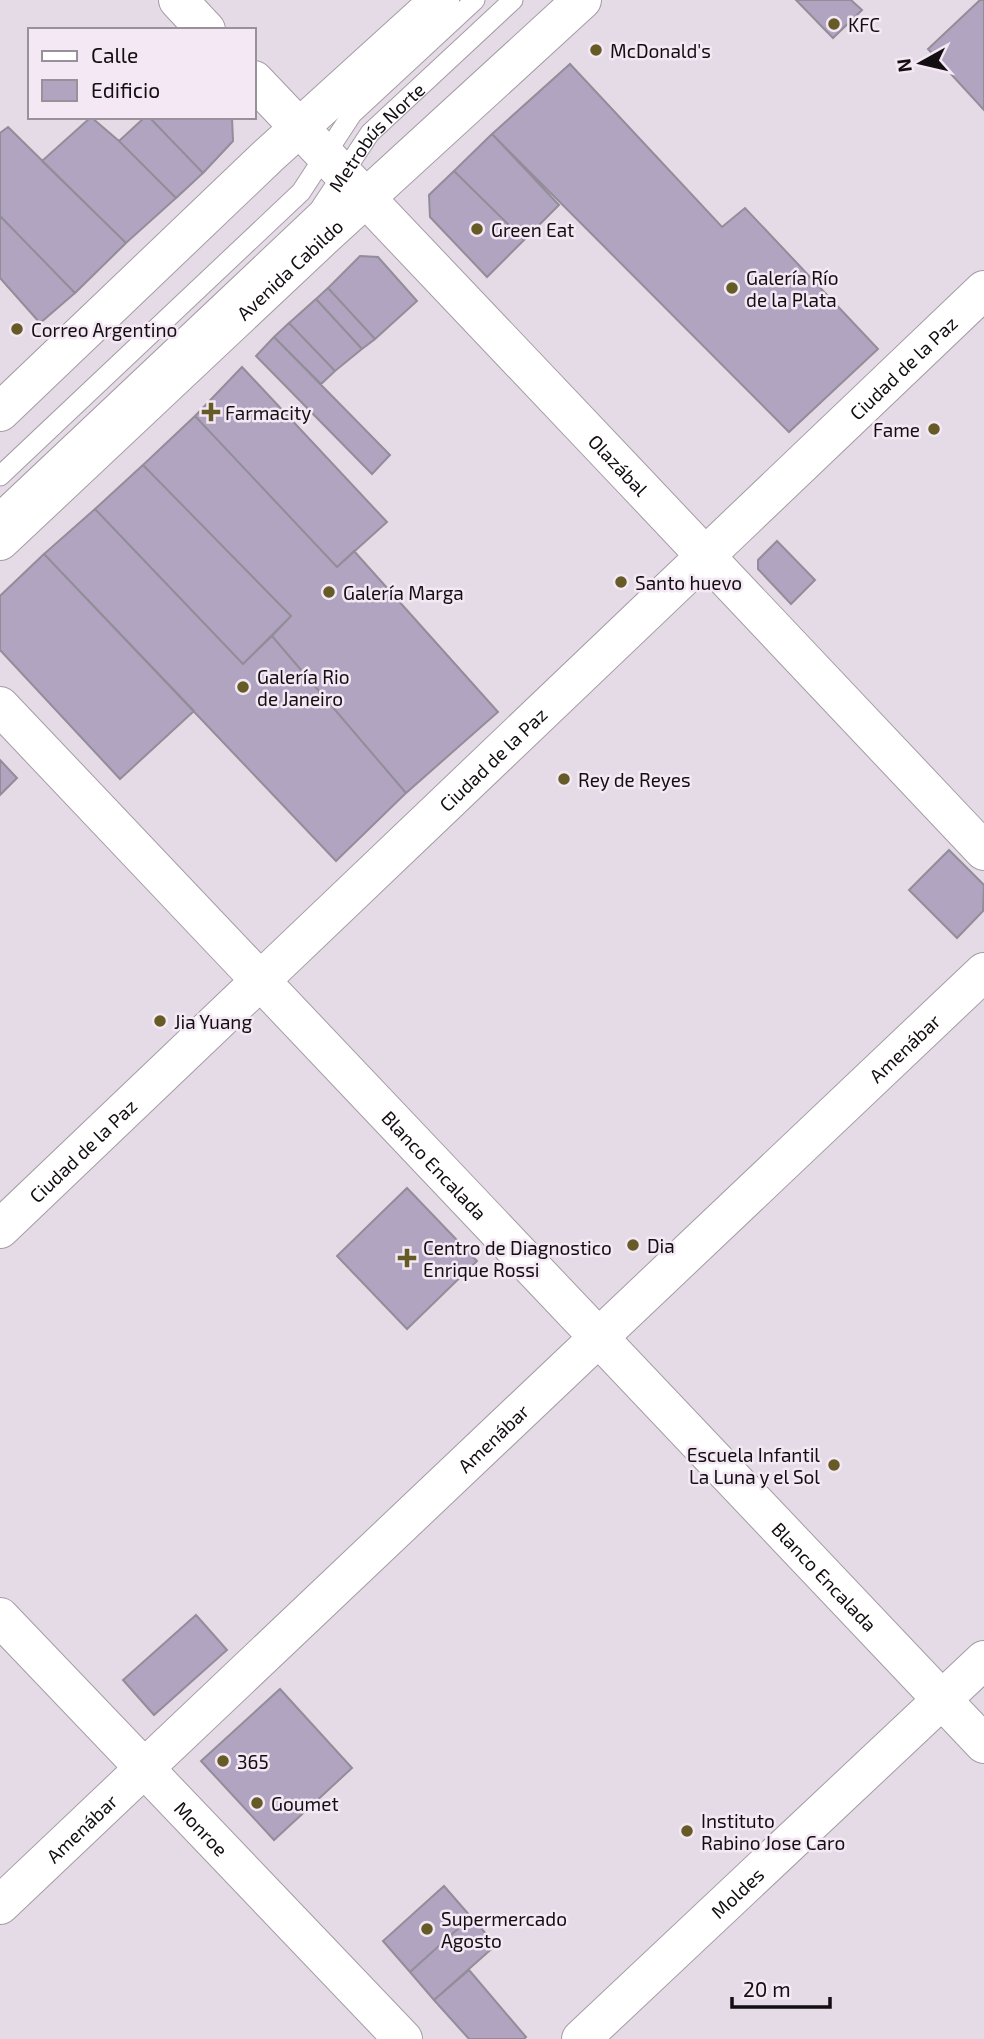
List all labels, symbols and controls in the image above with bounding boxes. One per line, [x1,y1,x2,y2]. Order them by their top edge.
place label: KFC [848,13,880,36]
marker: KFC [826,16,842,32]
legend [28,28,256,119]
north arrow [886,28,956,98]
place label: McDonald's [610,39,711,62]
text: Calle [91,42,138,67]
marker: McDonald's [588,42,604,58]
text: N [891,57,916,74]
text: Edificio [91,77,160,102]
street label: Metrobús Norte [323,77,429,196]
street label: Avenida Cabildo [231,214,347,324]
place label: Green Eat [491,218,574,241]
marker: Green Eat [469,221,485,237]
place label: Galería Río de la Plata [746,266,839,311]
marker: Galería Río de la Plata [724,280,740,296]
street label: Ciudad de la Paz [844,311,961,424]
place label: Correo Argentino [31,318,177,341]
marker: Correo Argentino [9,321,25,337]
place label: Farmacity [225,401,311,424]
marker: Farmacity [203,404,219,420]
place label: Fame [873,418,920,441]
marker: Fame [926,421,942,437]
street label: Olazábal [584,429,653,500]
place label: Santo huevo [635,571,742,594]
marker: Santo huevo [613,574,629,590]
place label: Galería Marga [343,581,464,604]
marker: Galería Marga [321,584,337,600]
place label: Galería Rio de Janeiro [257,665,349,710]
marker: Galería Rio de Janeiro [235,679,251,695]
street label: Ciudad de la Paz [434,702,551,815]
place label: Rey de Reyes [578,768,691,791]
marker: Rey de Reyes [556,771,572,787]
street label: Amenábar [864,1008,945,1087]
place label: Jia Yuang [174,1010,252,1033]
marker: Jia Yuang [152,1013,168,1029]
street label: Ciudad de la Paz [24,1094,141,1207]
street label: Blanco Encalada [378,1105,492,1224]
place label: Dia [647,1234,675,1257]
place label: Centro de Diagnostico Enrique Rossi [423,1236,612,1281]
marker: Dia [625,1237,641,1253]
marker: Centro de Diagnostico Enrique Rossi [397,1248,417,1268]
street label: Amenábar [452,1399,533,1477]
place label: Escuela Infantil La Luna y el Sol [687,1443,820,1488]
marker: Escuela Infantil La Luna y el Sol [826,1457,842,1473]
street label: Blanco Encalada [768,1517,882,1636]
place label: 365 [237,1750,269,1773]
marker: 365 [215,1753,231,1769]
street label: Amenábar [41,1789,122,1867]
place label: Goumet [271,1792,339,1815]
marker: Goumet [249,1795,265,1811]
street label: Monroe [170,1796,233,1860]
place label: Instituto Rabino Jose Caro [701,1809,845,1854]
marker: Instituto Rabino Jose Caro [679,1823,695,1839]
street label: Moldes [706,1862,768,1923]
place label: Supermercado Agosto [441,1907,567,1952]
marker: Supermercado Agosto [419,1921,435,1937]
scale bar [732,1966,830,2010]
text: 20 m [743,1976,791,2001]

